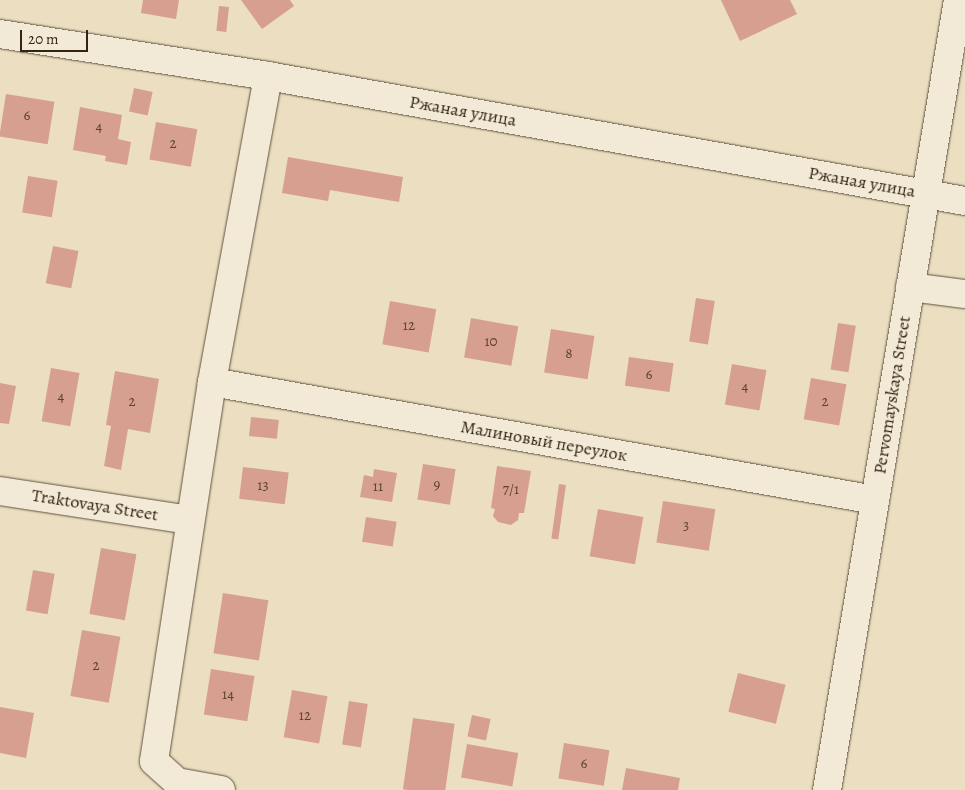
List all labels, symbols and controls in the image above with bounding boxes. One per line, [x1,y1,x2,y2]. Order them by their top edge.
scale bar [22,20,90,52]
text: 20 m [28,29,59,49]
street label: Ржаная улица [408,91,518,131]
house number: 6 [24,107,30,125]
house number: 4 [96,118,102,136]
house number: 2 [169,135,177,153]
street label: Ржаная улица [807,162,917,202]
street label: Pervomayskaya Street [869,314,915,476]
house number: 12 [403,317,415,335]
house number: 10 [484,333,498,351]
house number: 8 [565,345,573,363]
house number: 6 [646,366,652,384]
house number: 4 [742,378,748,396]
house number: 4 [58,388,64,406]
house number: 2 [128,393,136,411]
house number: 2 [821,393,829,411]
street label: Малиновый переулок [459,416,629,466]
house number: 9 [434,476,440,494]
house number: 13 [257,477,269,495]
house number: 11 [373,478,383,496]
house number: 7/1 [503,481,519,499]
street label: Traktovaya Street [30,484,160,526]
house number: 3 [683,517,689,535]
house number: 2 [92,657,100,675]
house number: 14 [222,686,234,704]
house number: 12 [299,707,311,725]
house number: 6 [581,755,587,773]

